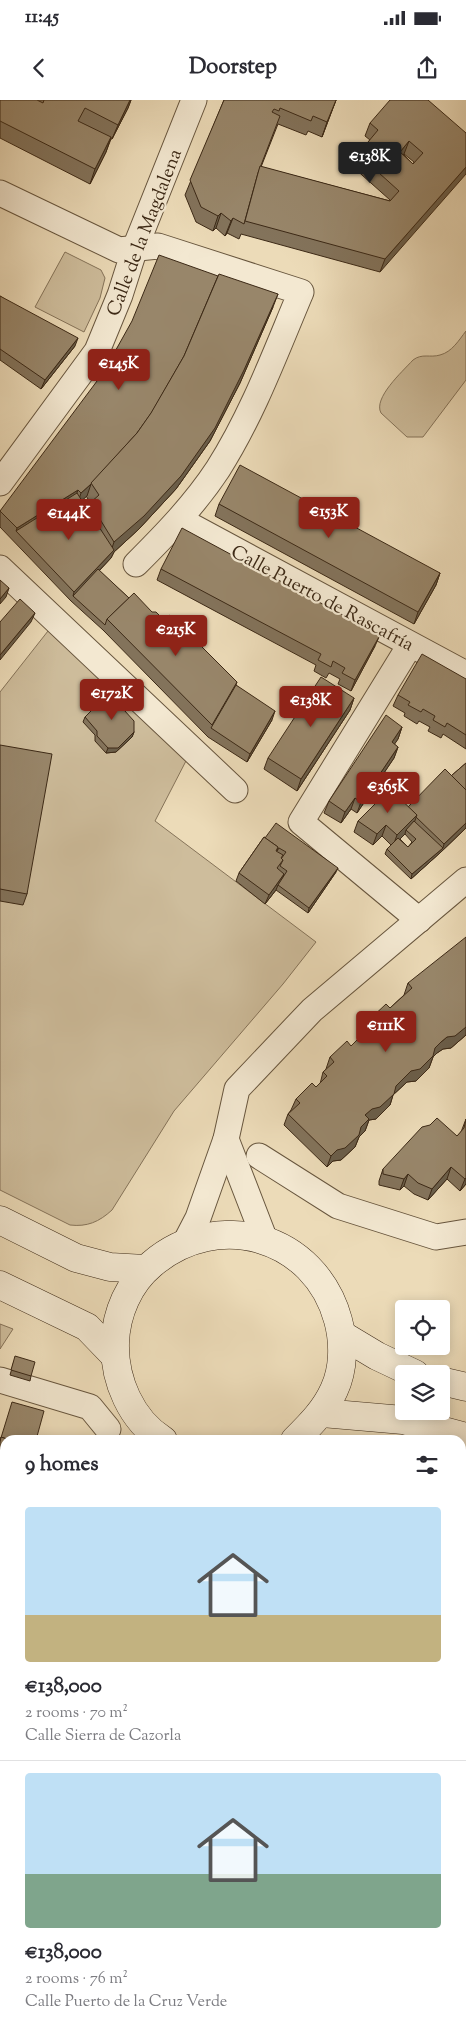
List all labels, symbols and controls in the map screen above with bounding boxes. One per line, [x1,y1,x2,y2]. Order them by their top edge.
text: 11:45 [25,4,59,31]
text: Doorstep [189,52,277,84]
icon: back [25,54,53,82]
icon: share [413,54,441,82]
pin: €138K [335,142,405,184]
street label: Calle de la Magdalena [101,145,190,320]
text: €138K [349,146,391,169]
pin: €145K [84,348,154,391]
text: €145K [99,353,139,376]
pin: €153K [294,496,364,539]
pin: €144K [34,498,104,541]
text: €153K [310,501,348,524]
text: €144K [48,503,90,526]
street label: Calle Puerto de Rascafría [225,539,418,659]
pin: €215K [141,614,211,657]
text: €215K [156,619,196,642]
pin: €172K [77,678,147,721]
text: €172K [91,683,133,706]
pin: €138K [276,686,346,728]
text: €138K [290,690,332,713]
pin: €365K [353,772,423,814]
text: €365K [367,776,409,799]
pin: €111K [351,1010,421,1053]
text: €111K [367,1015,405,1038]
map controls [395,1300,450,1420]
button: locate [395,1300,450,1355]
button: layers [395,1365,450,1420]
text: 9 homes [25,1450,98,1480]
icon: filters [413,1451,441,1479]
icon: home [188,1540,278,1630]
text: €138,000 [25,1672,102,1702]
text: 2 rooms · 70 m² [25,1702,128,1725]
text: Calle Sierra de Cazorla [25,1725,181,1748]
icon: home [188,1805,278,1895]
text: €138,000 [25,1938,102,1968]
text: 2 rooms · 76 m² [25,1968,128,1991]
text: Calle Puerto de la Cruz Verde [25,1991,227,2014]

